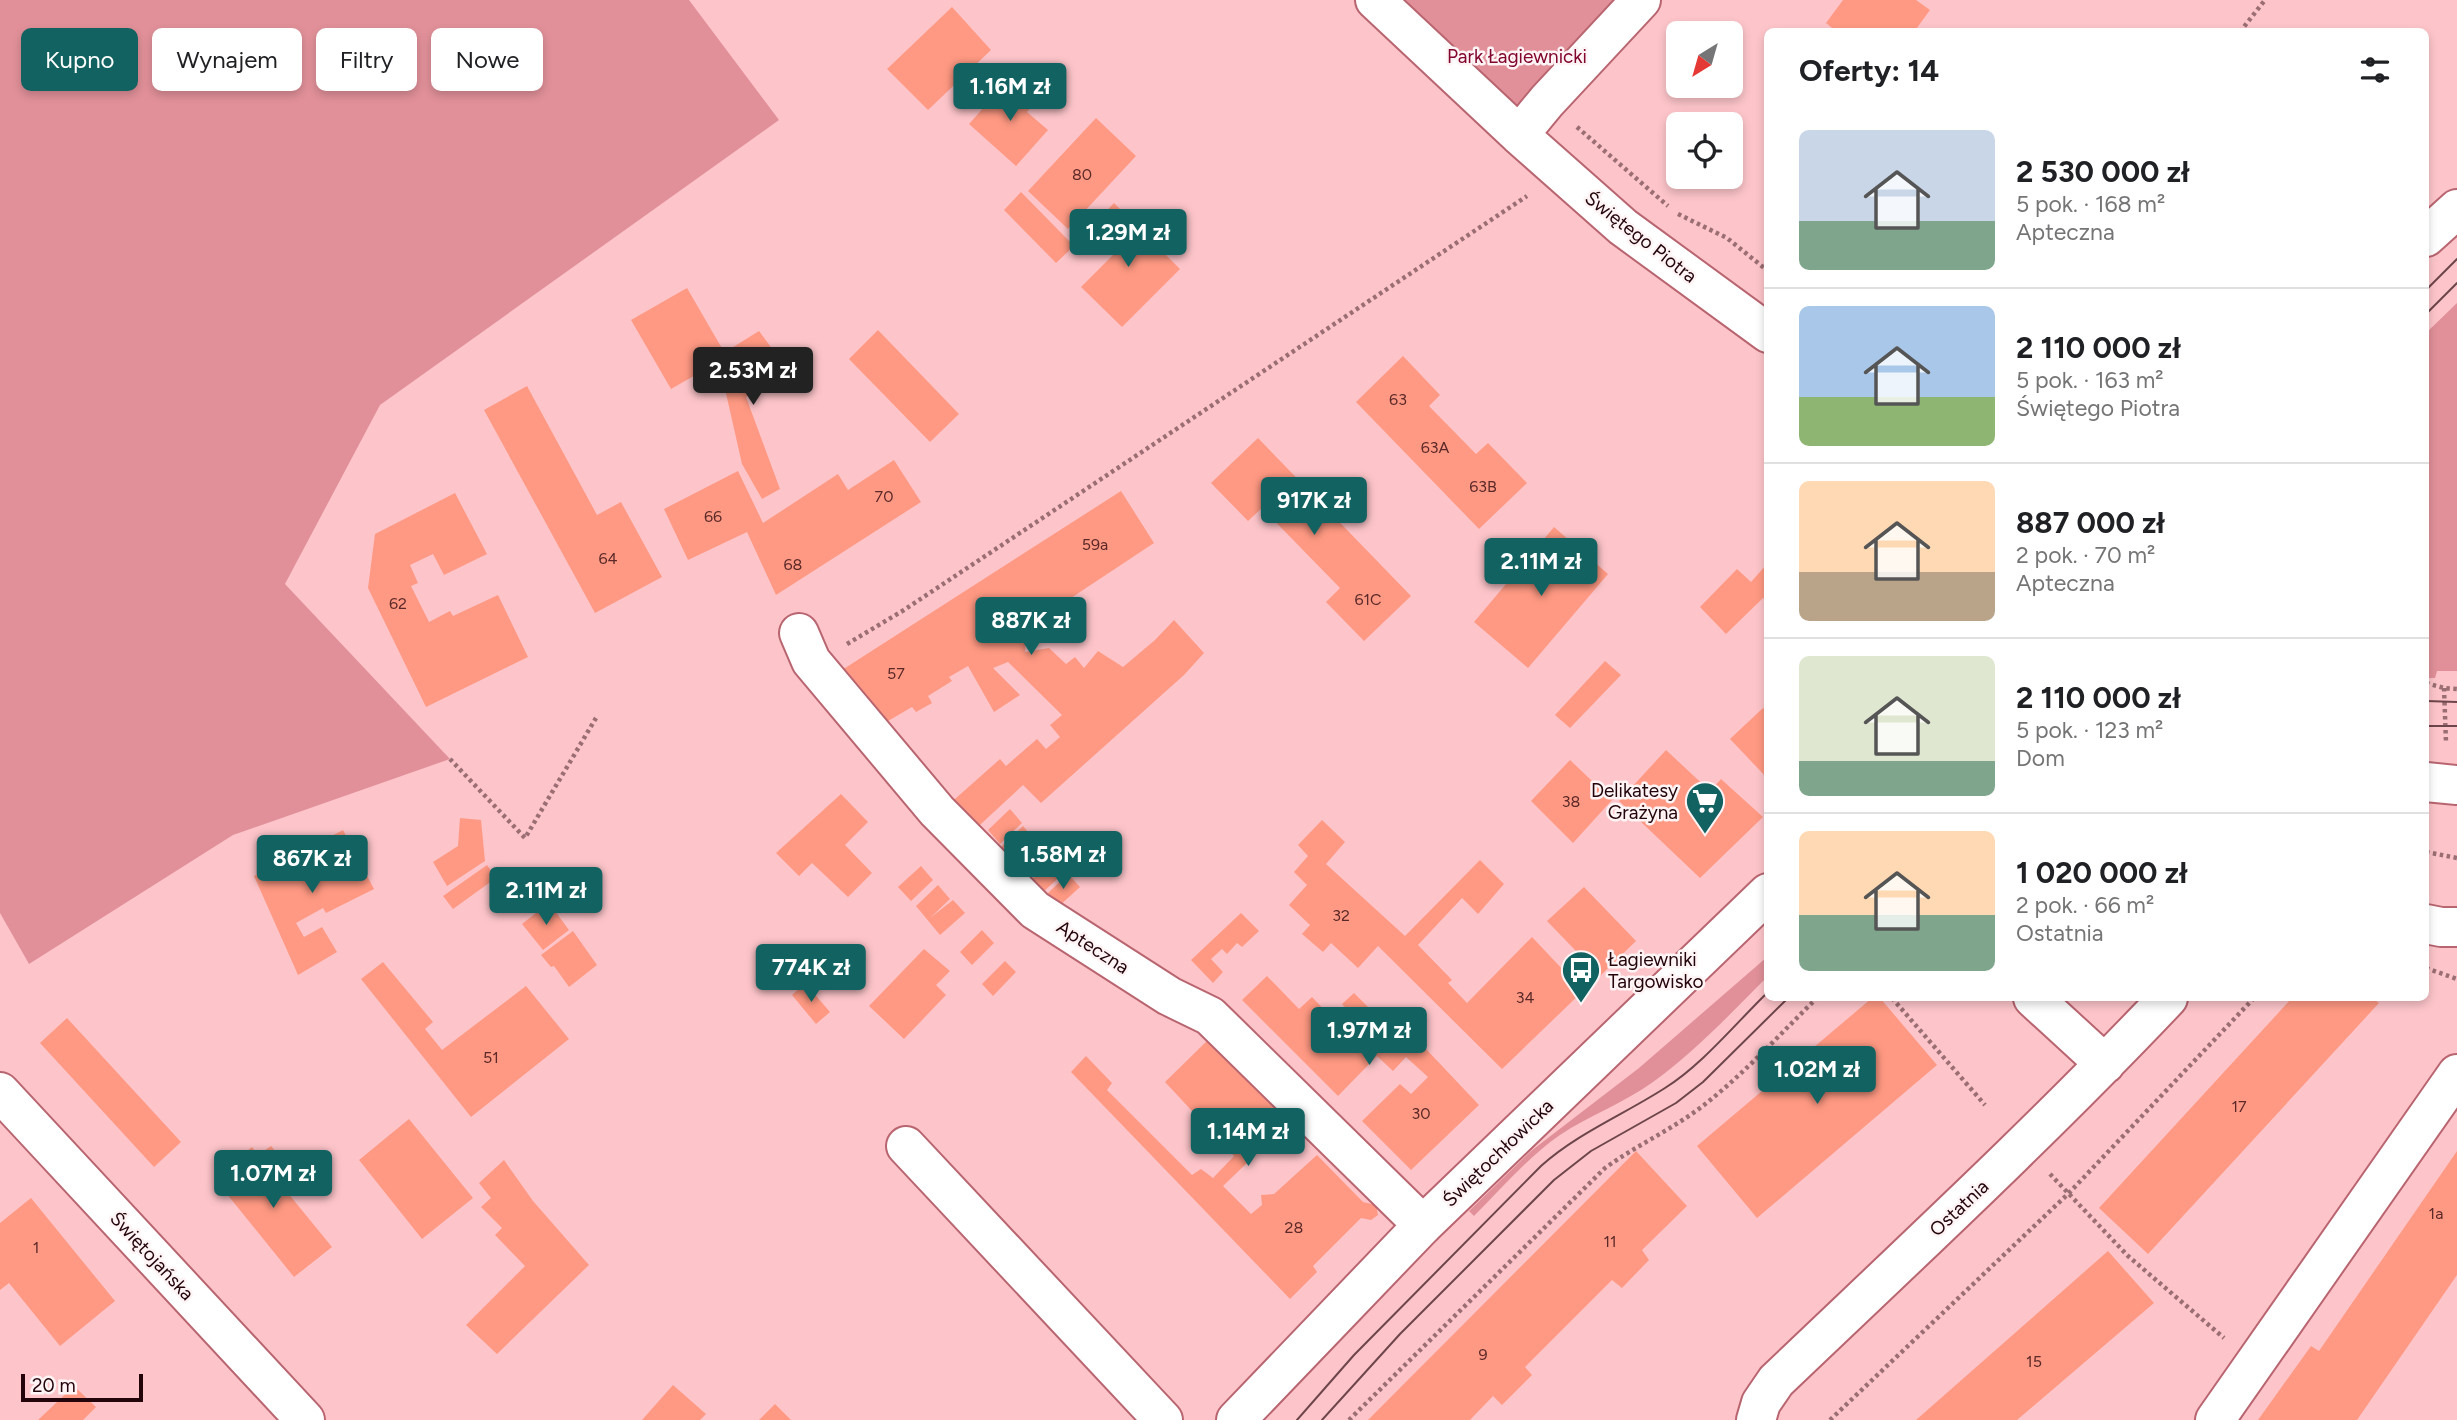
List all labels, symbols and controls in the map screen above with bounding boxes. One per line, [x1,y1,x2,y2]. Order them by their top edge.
north arrow [1666,21,1743,98]
map controls [1666,21,1743,189]
chip: Kupno [21,28,138,91]
chip: Wynajem [152,28,302,91]
chip: Filtry [316,28,417,91]
chip: Nowe [431,28,543,91]
park label: Park Łagiewnicki [1447,45,1587,68]
icon: filters [2356,51,2394,89]
text: Oferty: 14 [1799,52,1939,89]
pin: 1.16M zł [938,64,1082,123]
text: 1.16M zł [969,72,1051,100]
button: locate [1666,112,1743,189]
text: 2 530 000 zł [2016,153,2190,190]
icon: home [1855,158,1939,242]
house number: 80 [1072,165,1092,184]
street label: Świętego Piotra [1581,186,1701,288]
text: 5 pok. · 168 m² [2016,190,2165,218]
pin: 1.29M zł [1056,210,1200,269]
text: 1.29M zł [1086,218,1170,246]
text: Apteczna [2016,218,2115,246]
text: 2 110 000 zł [2016,329,2181,366]
icon: home [1855,334,1939,418]
pin: 2.53M zł [681,348,825,407]
text: 2.53M zł [709,356,797,384]
text: 5 pok. · 163 m² [2016,366,2164,394]
house number: 63 [1389,390,1407,409]
text: Świętego Piotra [2016,394,2180,422]
house number: 63A [1421,438,1449,457]
pin: 917K zł [1249,477,1379,537]
house number: 63B [1469,477,1497,496]
text: 917K zł [1277,486,1351,514]
house number: 70 [875,487,893,506]
text: 887 000 zł [2016,504,2165,541]
house number: 66 [704,507,722,526]
icon: home [1855,509,1939,593]
house number: 59a [1082,535,1108,554]
pin: 2.11M zł [1469,538,1613,598]
text: 2 pok. · 70 m² [2016,541,2155,569]
text: 2.11M zł [1500,547,1582,575]
house number: 64 [599,549,618,568]
house number: 68 [784,555,802,574]
text: Apteczna [2016,569,2115,597]
house number: 61C [1354,590,1382,609]
house number: 62 [389,594,407,613]
pin: 887K zł [966,598,1096,657]
text: 887K zł [991,606,1071,634]
house number: 57 [887,664,905,683]
text: 2 110 000 zł [2016,679,2181,716]
icon: home [1855,684,1939,768]
text: 5 pok. · 123 m² [2016,716,2163,744]
text: Dom [2016,744,2065,772]
place label: Delikatesy Grażyna [1591,779,1678,824]
supermarket icon: Delikatesy Grażyna [1684,780,1726,835]
house number: 38 [1562,792,1580,811]
pin: 1.58M zł [991,832,1135,891]
pin: 867K zł [247,836,377,895]
text: 1.58M zł [1020,840,1106,868]
text: 867K zł [273,844,351,872]
text: 1 020 000 zł [2016,854,2188,891]
icon: home [1855,859,1939,943]
pin: 2.11M zł [474,867,618,927]
text: 2.11M zł [505,876,587,904]
text: 2 pok. · 66 m² [2016,891,2154,919]
house number: 32 [1332,906,1350,925]
street label: Apteczna [1053,915,1133,979]
text: Ostatnia [2016,919,2104,947]
pin: 774K zł [746,944,876,1004]
place label: Łagiewniki Targowisko [1608,948,1704,993]
bus stop icon: Łagiewniki Targowisko [1560,949,1602,1004]
text: 774K zł [772,953,850,981]
house number: 34 [1516,988,1534,1007]
pin: 1.97M zł [1297,1007,1441,1067]
text: 1.97M zł [1327,1016,1411,1044]
pin: 1.02M zł [1745,1046,1889,1106]
house number: 51 [483,1048,499,1067]
text: 1.02M zł [1774,1055,1860,1083]
street label: Świętochłowicka [1438,1094,1558,1212]
house number: 17 [2231,1097,2247,1116]
house number: 30 [1412,1104,1430,1123]
pin: 1.14M zł [1176,1108,1320,1168]
text: 1.14M zł [1207,1117,1289,1145]
pin: 1.07M zł [201,1150,345,1210]
text: 1.07M zł [230,1159,316,1187]
street label: Ostatnia [1925,1175,1993,1241]
house number: 1a [2429,1204,2443,1223]
street label: Świętojańska [105,1207,199,1305]
house number: 28 [1285,1218,1303,1237]
house number: 11 [1603,1232,1617,1251]
house number: 1 [33,1238,39,1257]
house number: 9 [1478,1345,1488,1364]
house number: 15 [2026,1352,2042,1371]
scale bar [21,1371,144,1403]
text: 20 m [32,1374,76,1397]

